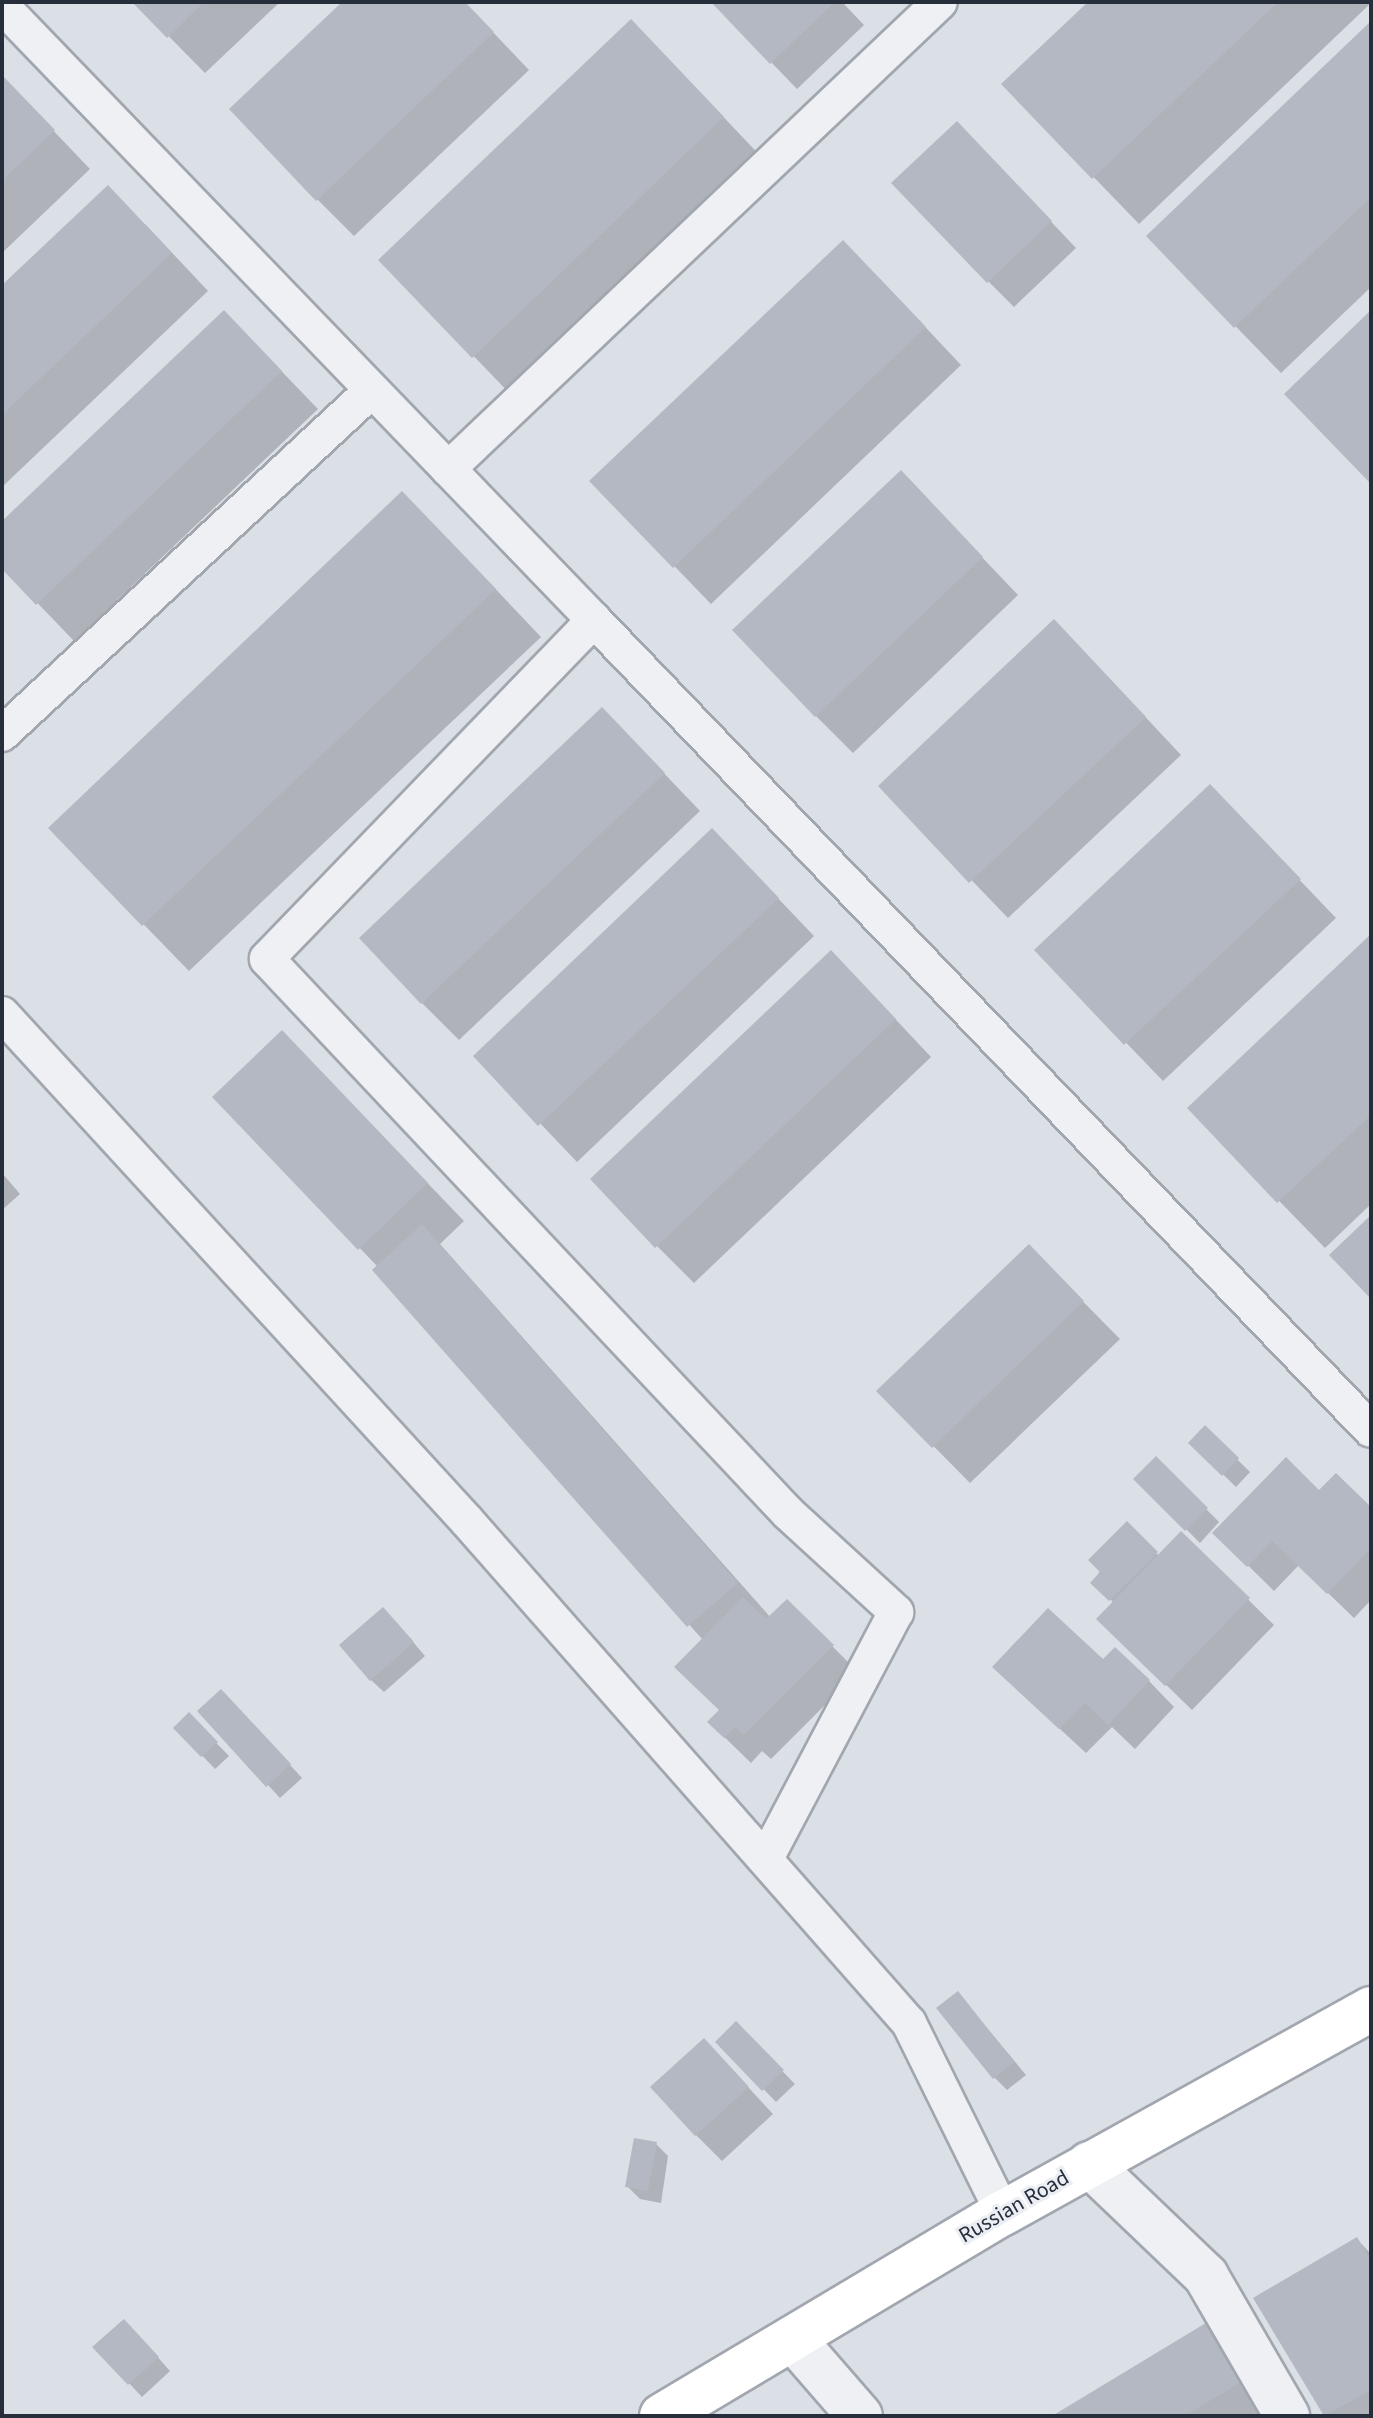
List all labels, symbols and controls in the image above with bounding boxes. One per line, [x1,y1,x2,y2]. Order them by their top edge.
street label: Russian Road [954,2165,1074,2249]

